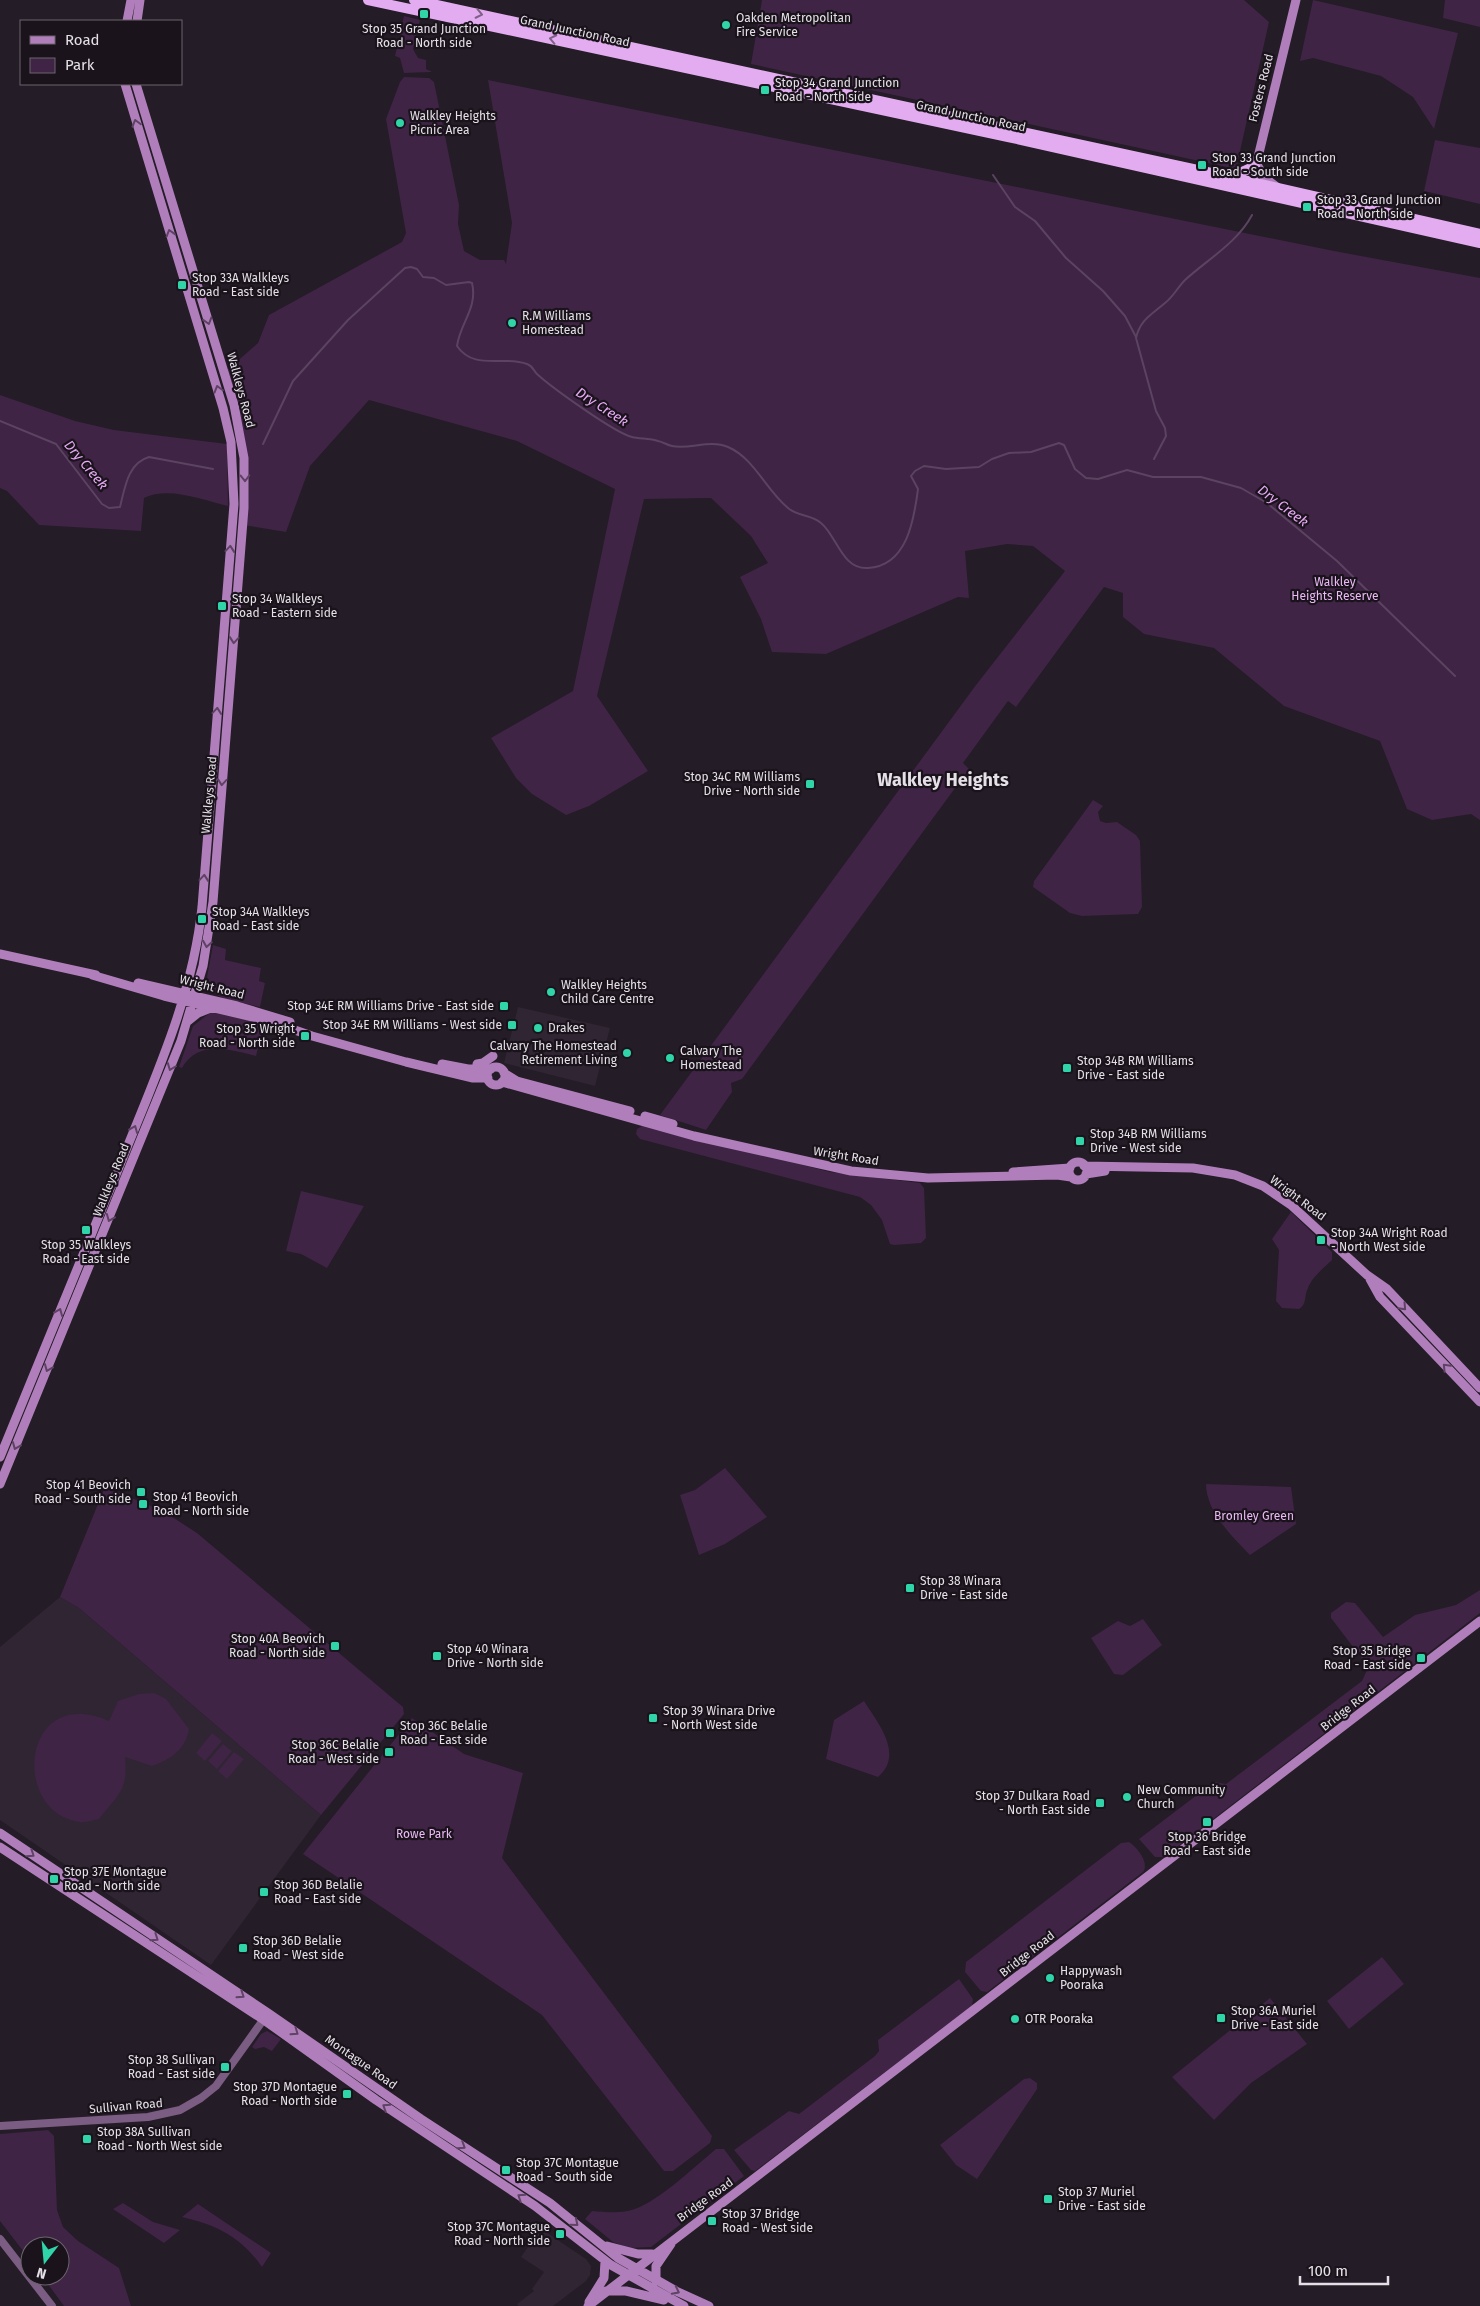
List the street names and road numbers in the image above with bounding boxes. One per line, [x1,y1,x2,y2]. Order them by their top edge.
street label: Grand Junction Road [519,13,631,49]
street label: Fosters Road [1246,52,1276,124]
street label: Grand Junction Road [915,98,1027,134]
street label: Walkleys Road [224,351,258,429]
street label: Walkleys Road [199,756,219,834]
street label: Wright Road [178,972,246,1002]
street label: Walkleys Road [90,1141,132,1219]
street label: Wright Road [812,1144,880,1168]
street label: Wright Road [1267,1172,1329,1224]
street label: Bridge Road [1318,1682,1378,1734]
street label: Bridge Road [997,1928,1057,1980]
street label: Montague Road [322,2032,400,2092]
street label: Sullivan Road [88,2096,164,2116]
street label: Bridge Road [674,2175,736,2225]

